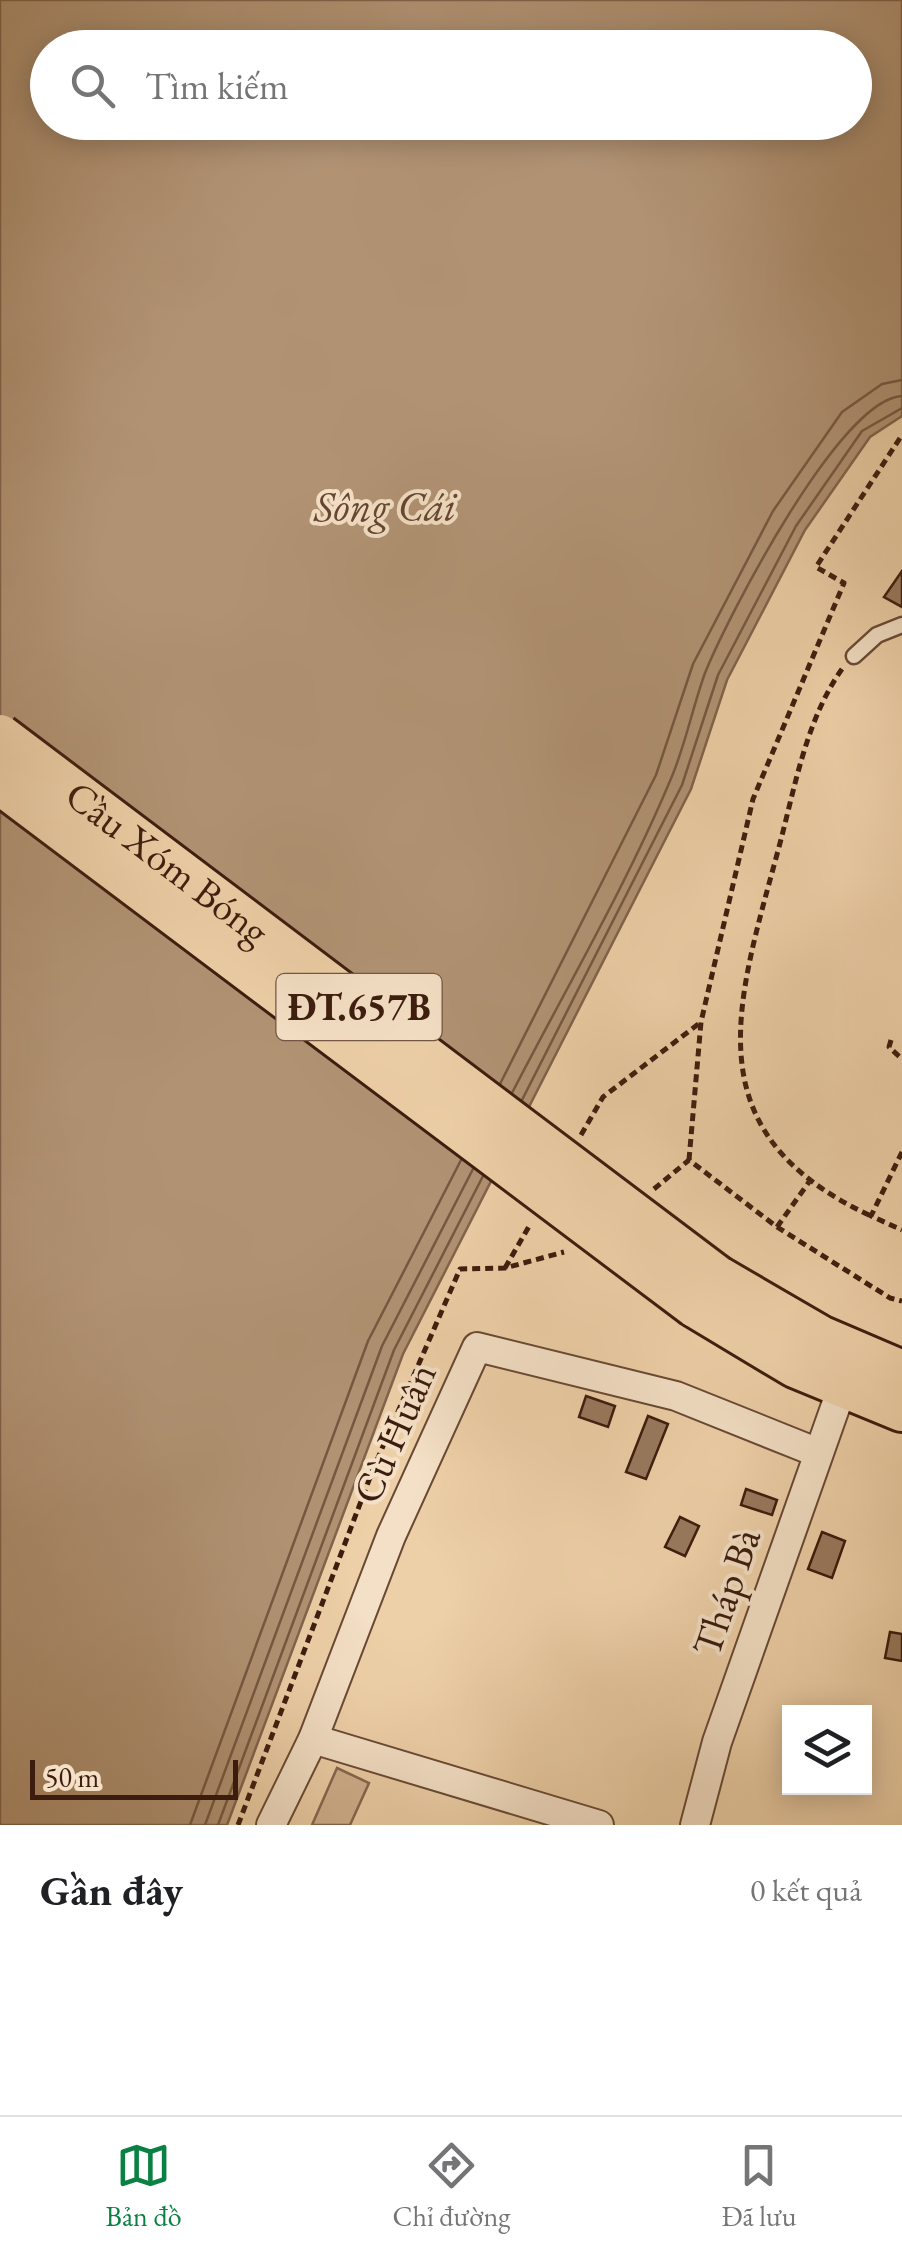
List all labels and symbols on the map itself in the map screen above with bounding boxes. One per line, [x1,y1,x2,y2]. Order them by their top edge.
water label: Sông Cái [313,479,458,534]
street label: Cầu Xóm Bóng [55,769,281,957]
road number: ĐT.657B [276,974,442,1040]
street label: Cù Huân [340,1355,448,1511]
street label: Tháp Bà [680,1521,772,1663]
scale bar [30,1755,238,1800]

